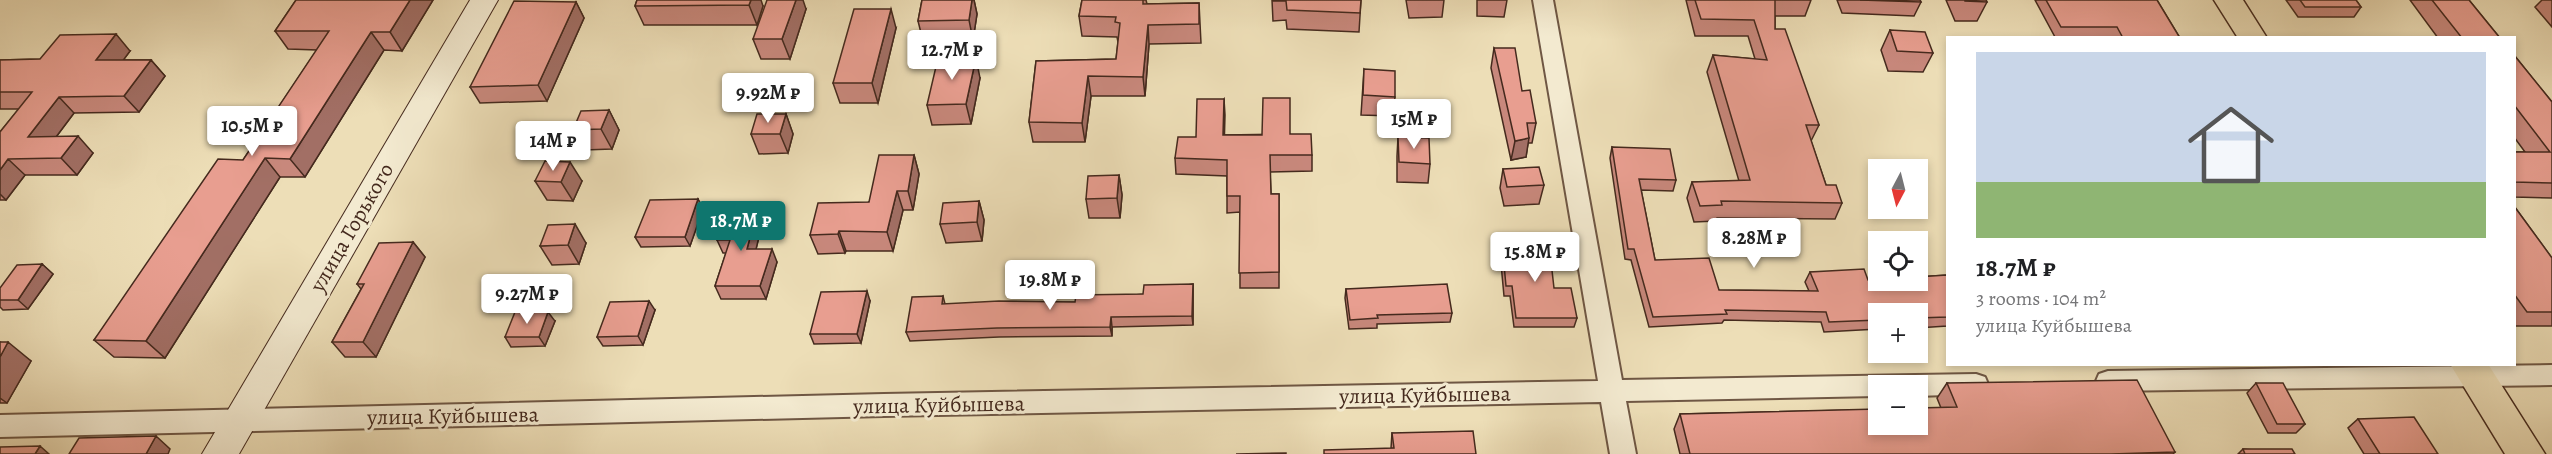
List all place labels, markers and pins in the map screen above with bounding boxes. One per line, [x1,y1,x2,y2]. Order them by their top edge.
pin: 12.7M ₽ [897,30,1007,81]
pin: 9.92M ₽ [713,73,823,124]
pin: 15M ₽ [1372,99,1456,150]
pin: 10.5M ₽ [197,106,307,157]
pin: 14M ₽ [511,121,595,172]
pin: 18.7M ₽ [686,201,796,252]
pin: 8.28M ₽ [1699,218,1809,269]
pin: 15.8M ₽ [1480,232,1590,283]
pin: 19.8M ₽ [995,260,1105,311]
pin: 9.27M ₽ [472,274,582,325]

